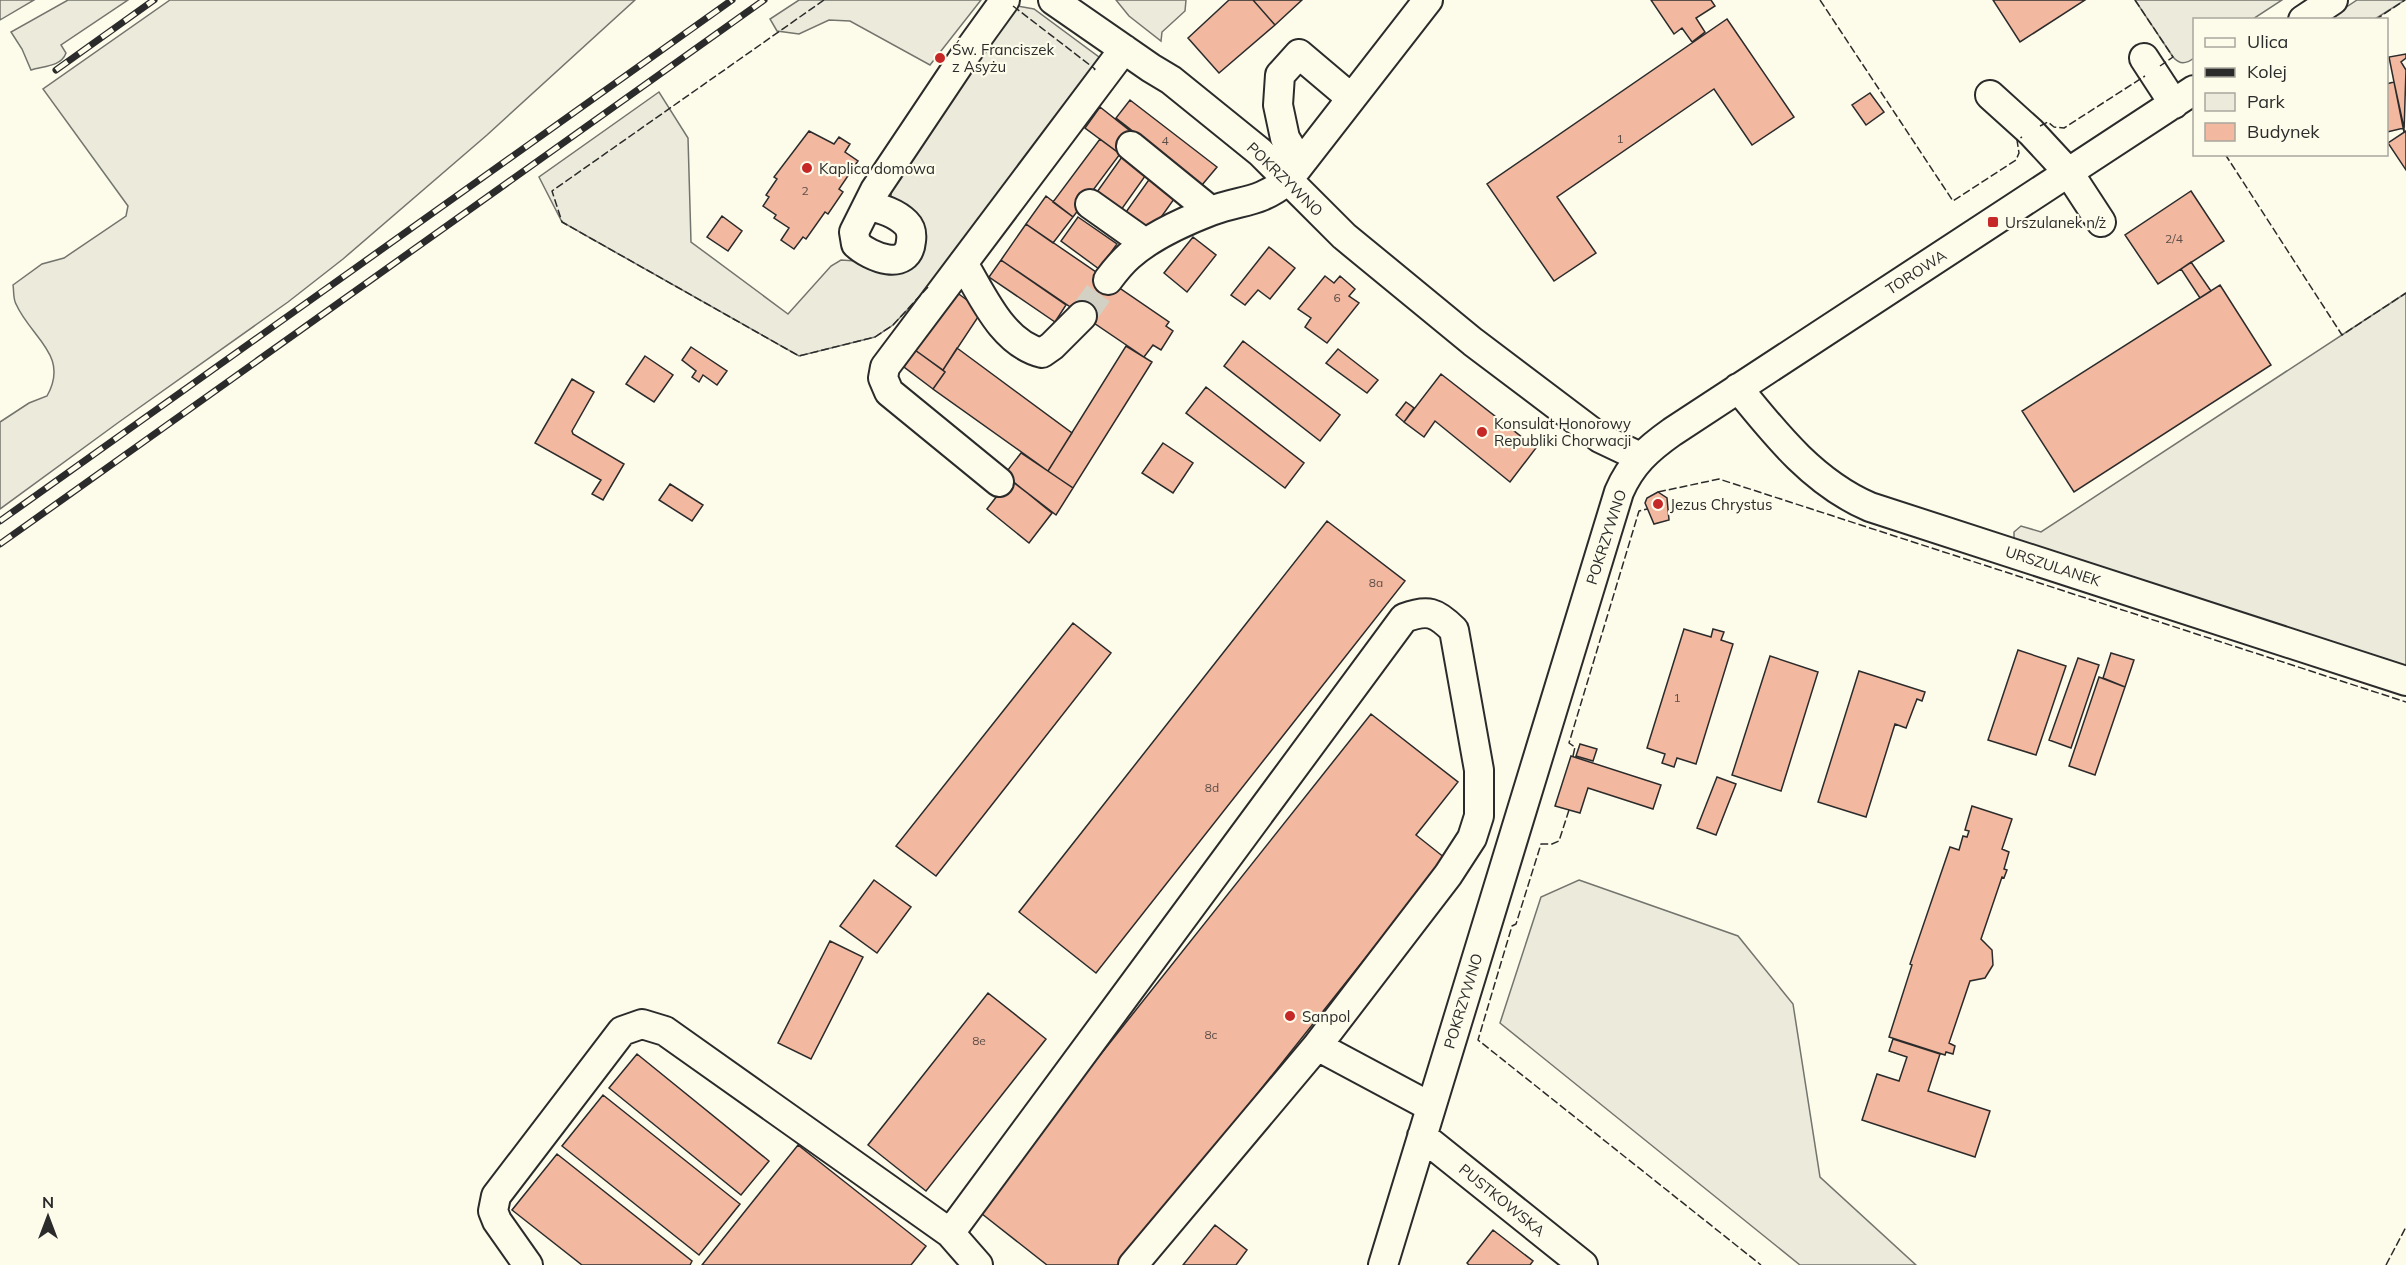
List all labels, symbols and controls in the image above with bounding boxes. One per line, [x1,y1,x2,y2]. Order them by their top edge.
legend [2193,18,2388,156]
text: Ulica [2247,30,2288,53]
place label: Św. Franciszek z Asyżu [952,40,1054,76]
marker: Św. Franciszek z Asyżu [933,51,947,65]
text: Kolej [2247,60,2287,83]
text: Park [2247,90,2286,113]
text: Budynek [2247,120,2320,143]
house number: 1 [1616,131,1624,146]
house number: 4 [1161,133,1169,148]
street label: POKRZYWNO [1243,138,1327,220]
place label: Kaplica domowa [819,159,935,178]
marker: Kaplica domowa [800,161,814,175]
house number: 2 [801,183,809,198]
place label: Urszulanek n/ż [2005,213,2106,232]
marker: Urszulanek n/ż [1986,215,2000,229]
house number: 2/4 [2165,231,2183,246]
street label: TOROWA [1882,245,1950,299]
house number: 6 [1333,290,1341,305]
place label: Konsulat Honorowy Republiki Chorwacji [1494,414,1631,450]
marker: Konsulat Honorowy Republiki Chorwacji [1475,425,1489,439]
street label: POKRZYWNO [1582,487,1630,587]
place label: Jezus Chrystus [1670,495,1772,514]
marker: Jezus Chrystus [1651,497,1665,511]
street label: URSZULANEK [2003,542,2103,590]
house number: 8a [1369,575,1383,590]
house number: 1 [1673,690,1681,705]
house number: 8d [1205,780,1219,795]
street label: POKRZYWNO [1439,951,1487,1051]
place label: Sanpol [1302,1007,1350,1026]
marker: Sanpol [1283,1009,1297,1023]
house number: 8c [1204,1027,1218,1042]
house number: 8e [972,1033,986,1048]
street label: PUSTKOWSKA [1455,1159,1549,1241]
north arrow [18,1187,78,1247]
text: N [42,1192,54,1212]

